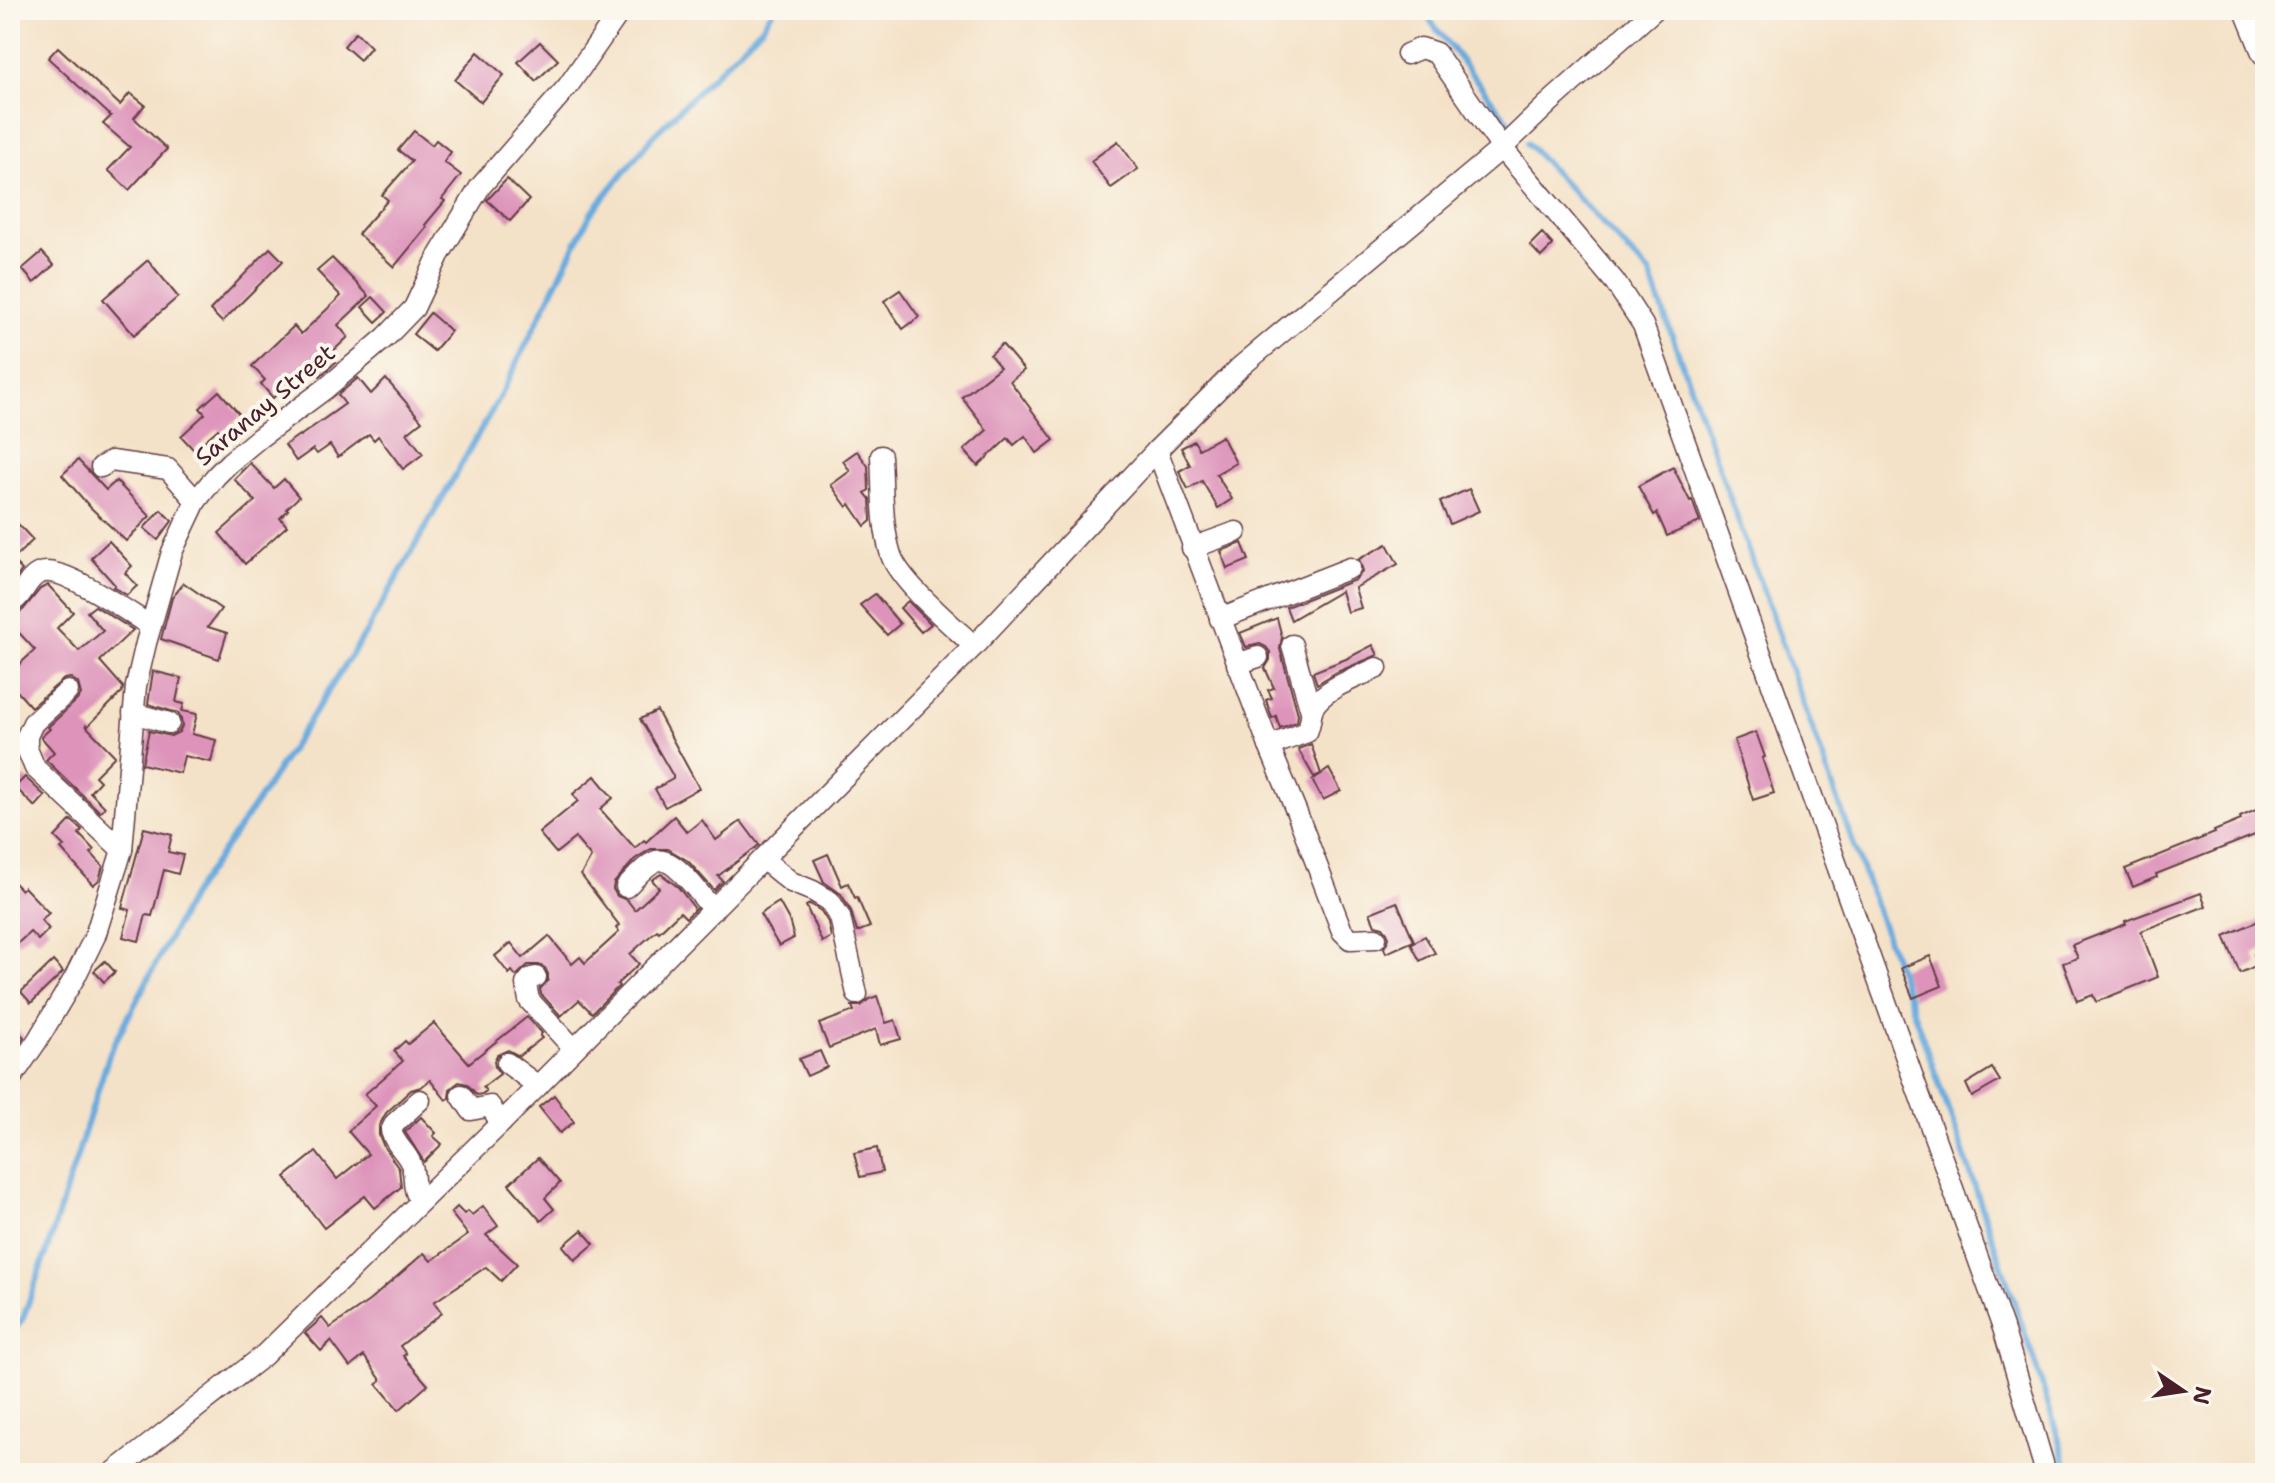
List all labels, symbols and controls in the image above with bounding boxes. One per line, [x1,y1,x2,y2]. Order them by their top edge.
street label: Saranay Street [188,337,342,473]
north arrow [2143,1351,2223,1431]
text: N [2186,1384,2218,1407]

